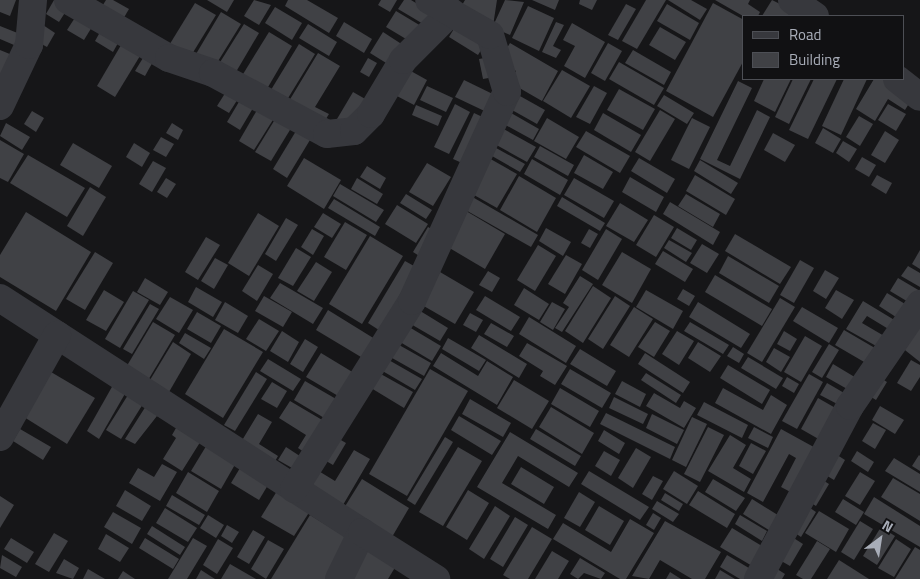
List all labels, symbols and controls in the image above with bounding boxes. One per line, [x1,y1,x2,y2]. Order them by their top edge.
legend [742,15,905,80]
text: Road [789,23,821,46]
text: Building [789,48,840,71]
north arrow [855,514,905,564]
text: N [878,514,898,537]

